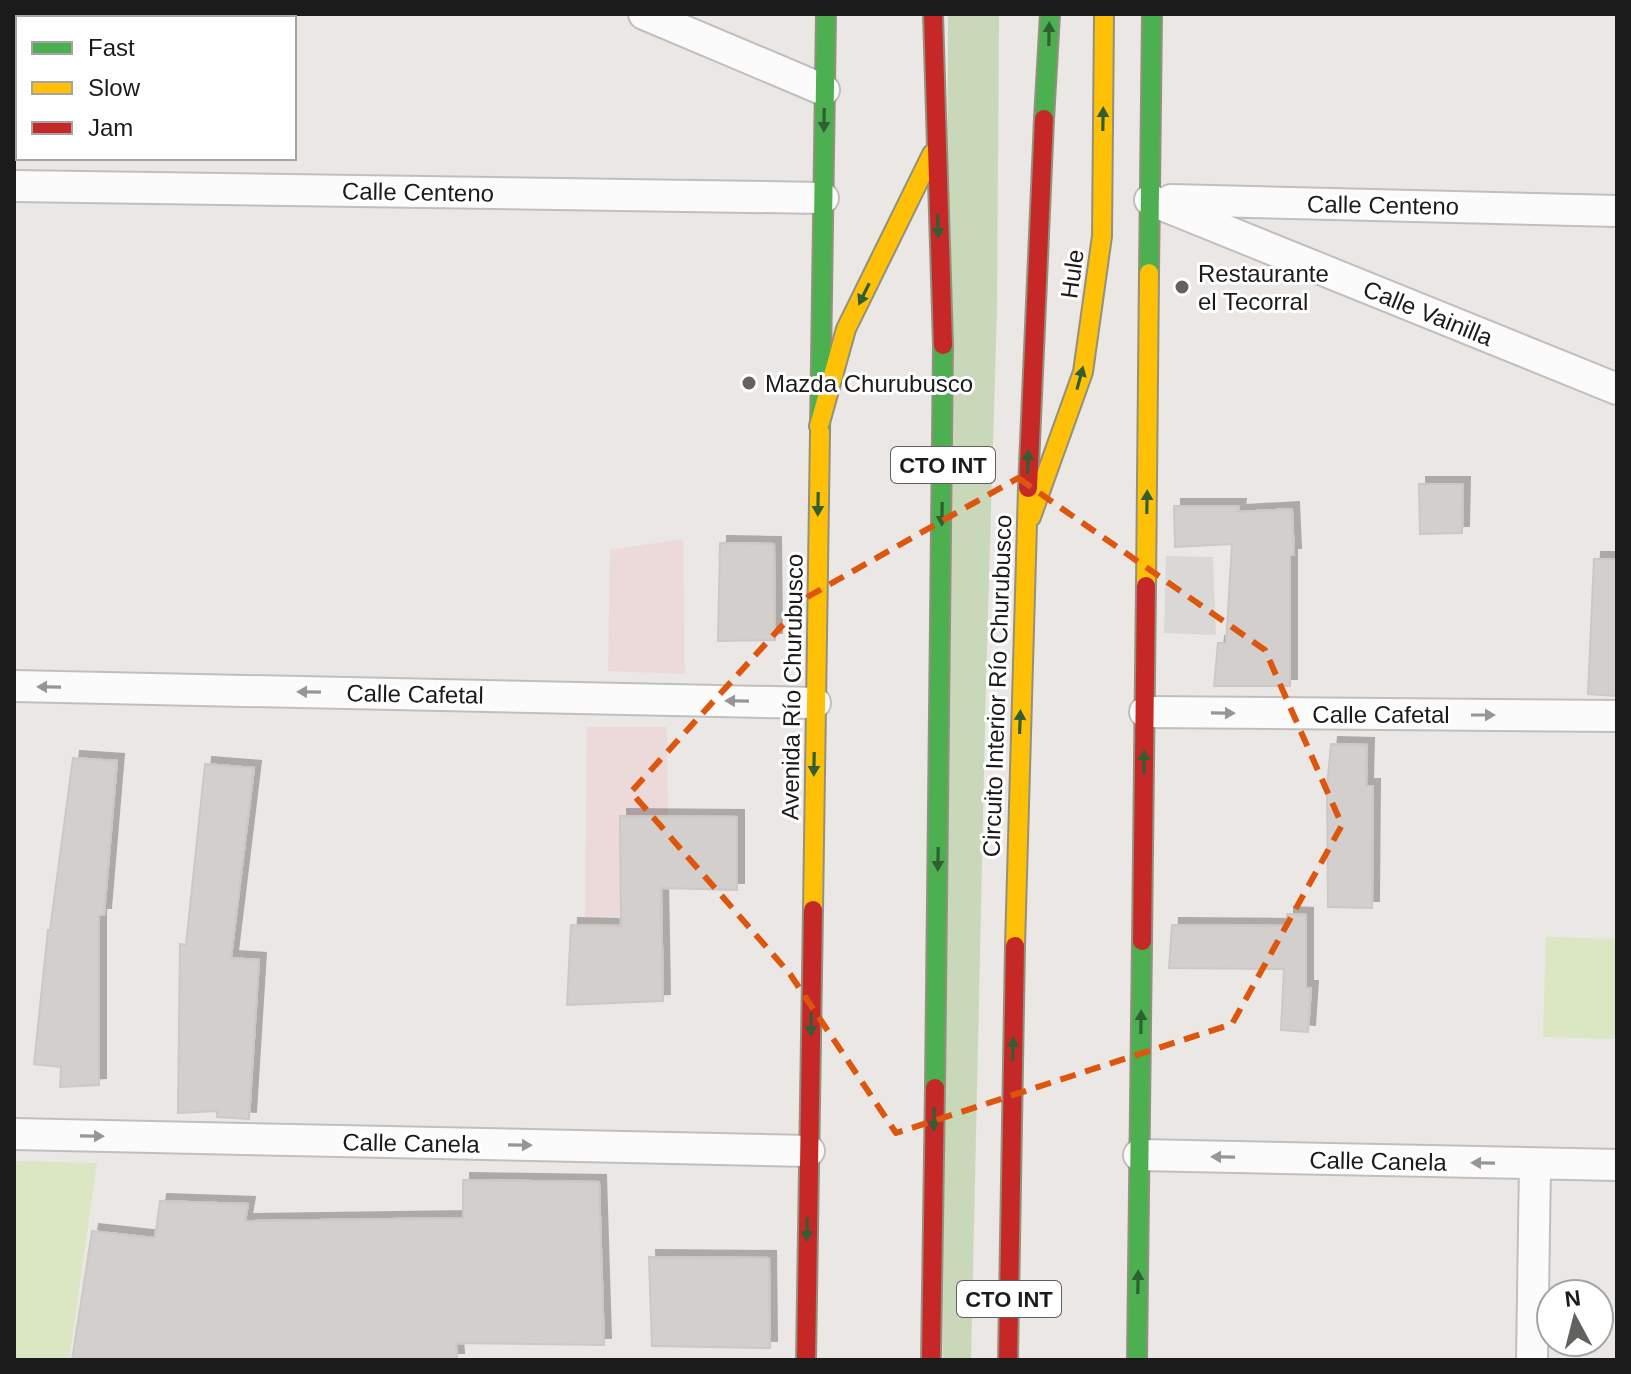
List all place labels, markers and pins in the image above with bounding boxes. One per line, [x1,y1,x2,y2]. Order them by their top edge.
place label: Restaurante el Tecorral [1198,260,1329,315]
marker: Restaurante el Tecorral [1173,278,1191,296]
place label: Mazda Churubusco [765,370,973,397]
marker: Mazda Churubusco [740,374,758,392]

